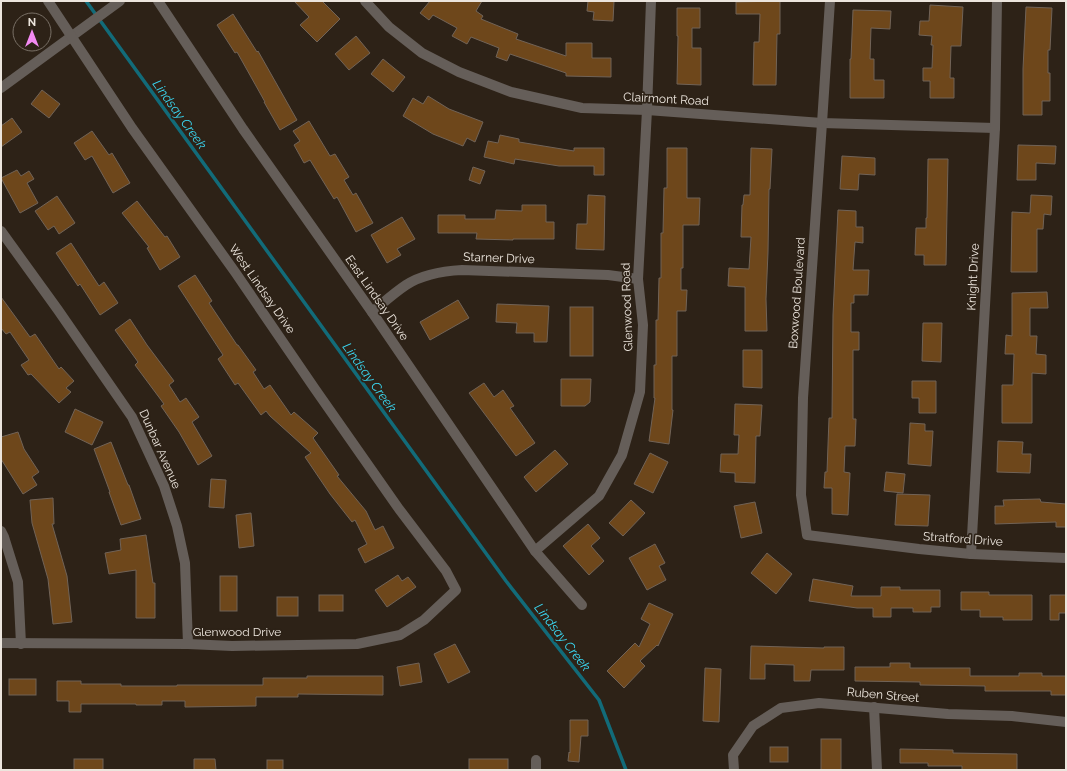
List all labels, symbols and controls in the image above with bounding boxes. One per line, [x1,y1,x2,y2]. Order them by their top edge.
north arrow [12,12,52,52]
text: N [28,16,36,29]
water label: Lindsay Creek [149,77,210,152]
street label: Clairmont Road [623,90,709,108]
street label: Boxwood Boulevard [786,237,808,349]
street label: West Lindsay Drive [226,242,298,336]
street label: Knight Drive [964,243,982,311]
street label: Starner Drive [463,250,535,266]
street label: East Lindsay Drive [342,253,412,343]
street label: Glenwood Road [618,262,636,352]
water label: Lindsay Creek [339,340,400,415]
street label: Dunbar Avenue [136,407,184,491]
street label: Stratford Drive [923,529,1003,549]
water label: Lindsay Creek [531,600,594,674]
street label: Glenwood Drive [193,625,281,639]
street label: Ruben Street [846,685,920,705]

